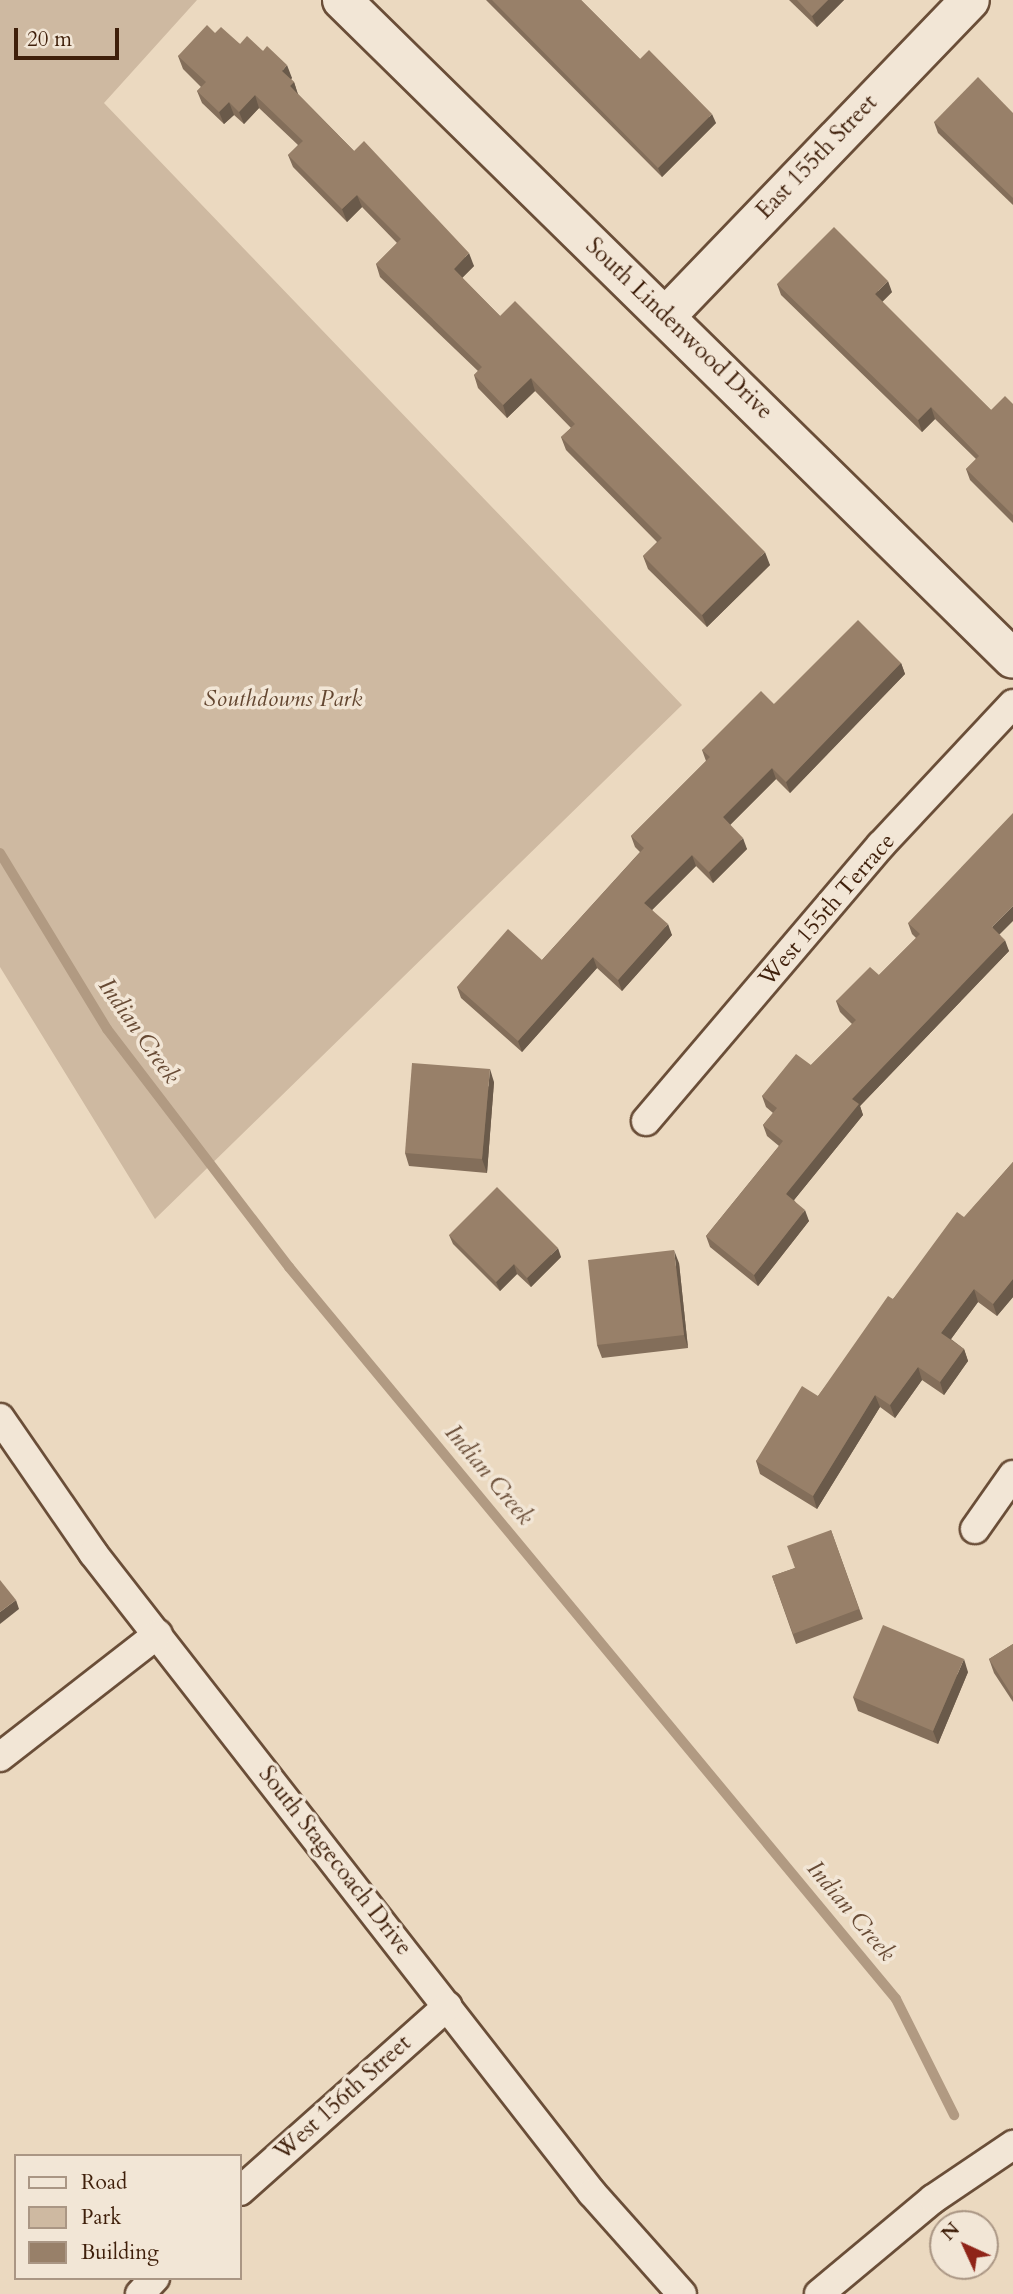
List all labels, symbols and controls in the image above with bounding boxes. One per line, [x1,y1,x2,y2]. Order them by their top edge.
scale bar [18,14,122,58]
text: 20 m [27,25,72,54]
street label: East 155th Street [751,89,883,225]
street label: South Lindenwood Drive [580,233,778,425]
park label: Southdowns Park [204,685,362,713]
street label: West 155th Terrace [753,828,901,992]
water label: Indian Creek [92,973,186,1089]
water label: Indian Creek [439,1419,539,1531]
street label: South Stagecoach Drive [253,1761,417,1961]
water label: Indian Creek [801,1855,901,1967]
street label: West 156th Street [269,2030,417,2166]
legend [14,2154,242,2280]
text: Road [81,2168,127,2197]
text: Park [81,2203,121,2232]
north arrow [929,2210,999,2280]
text: N [936,2217,966,2247]
text: Building [81,2238,159,2267]

